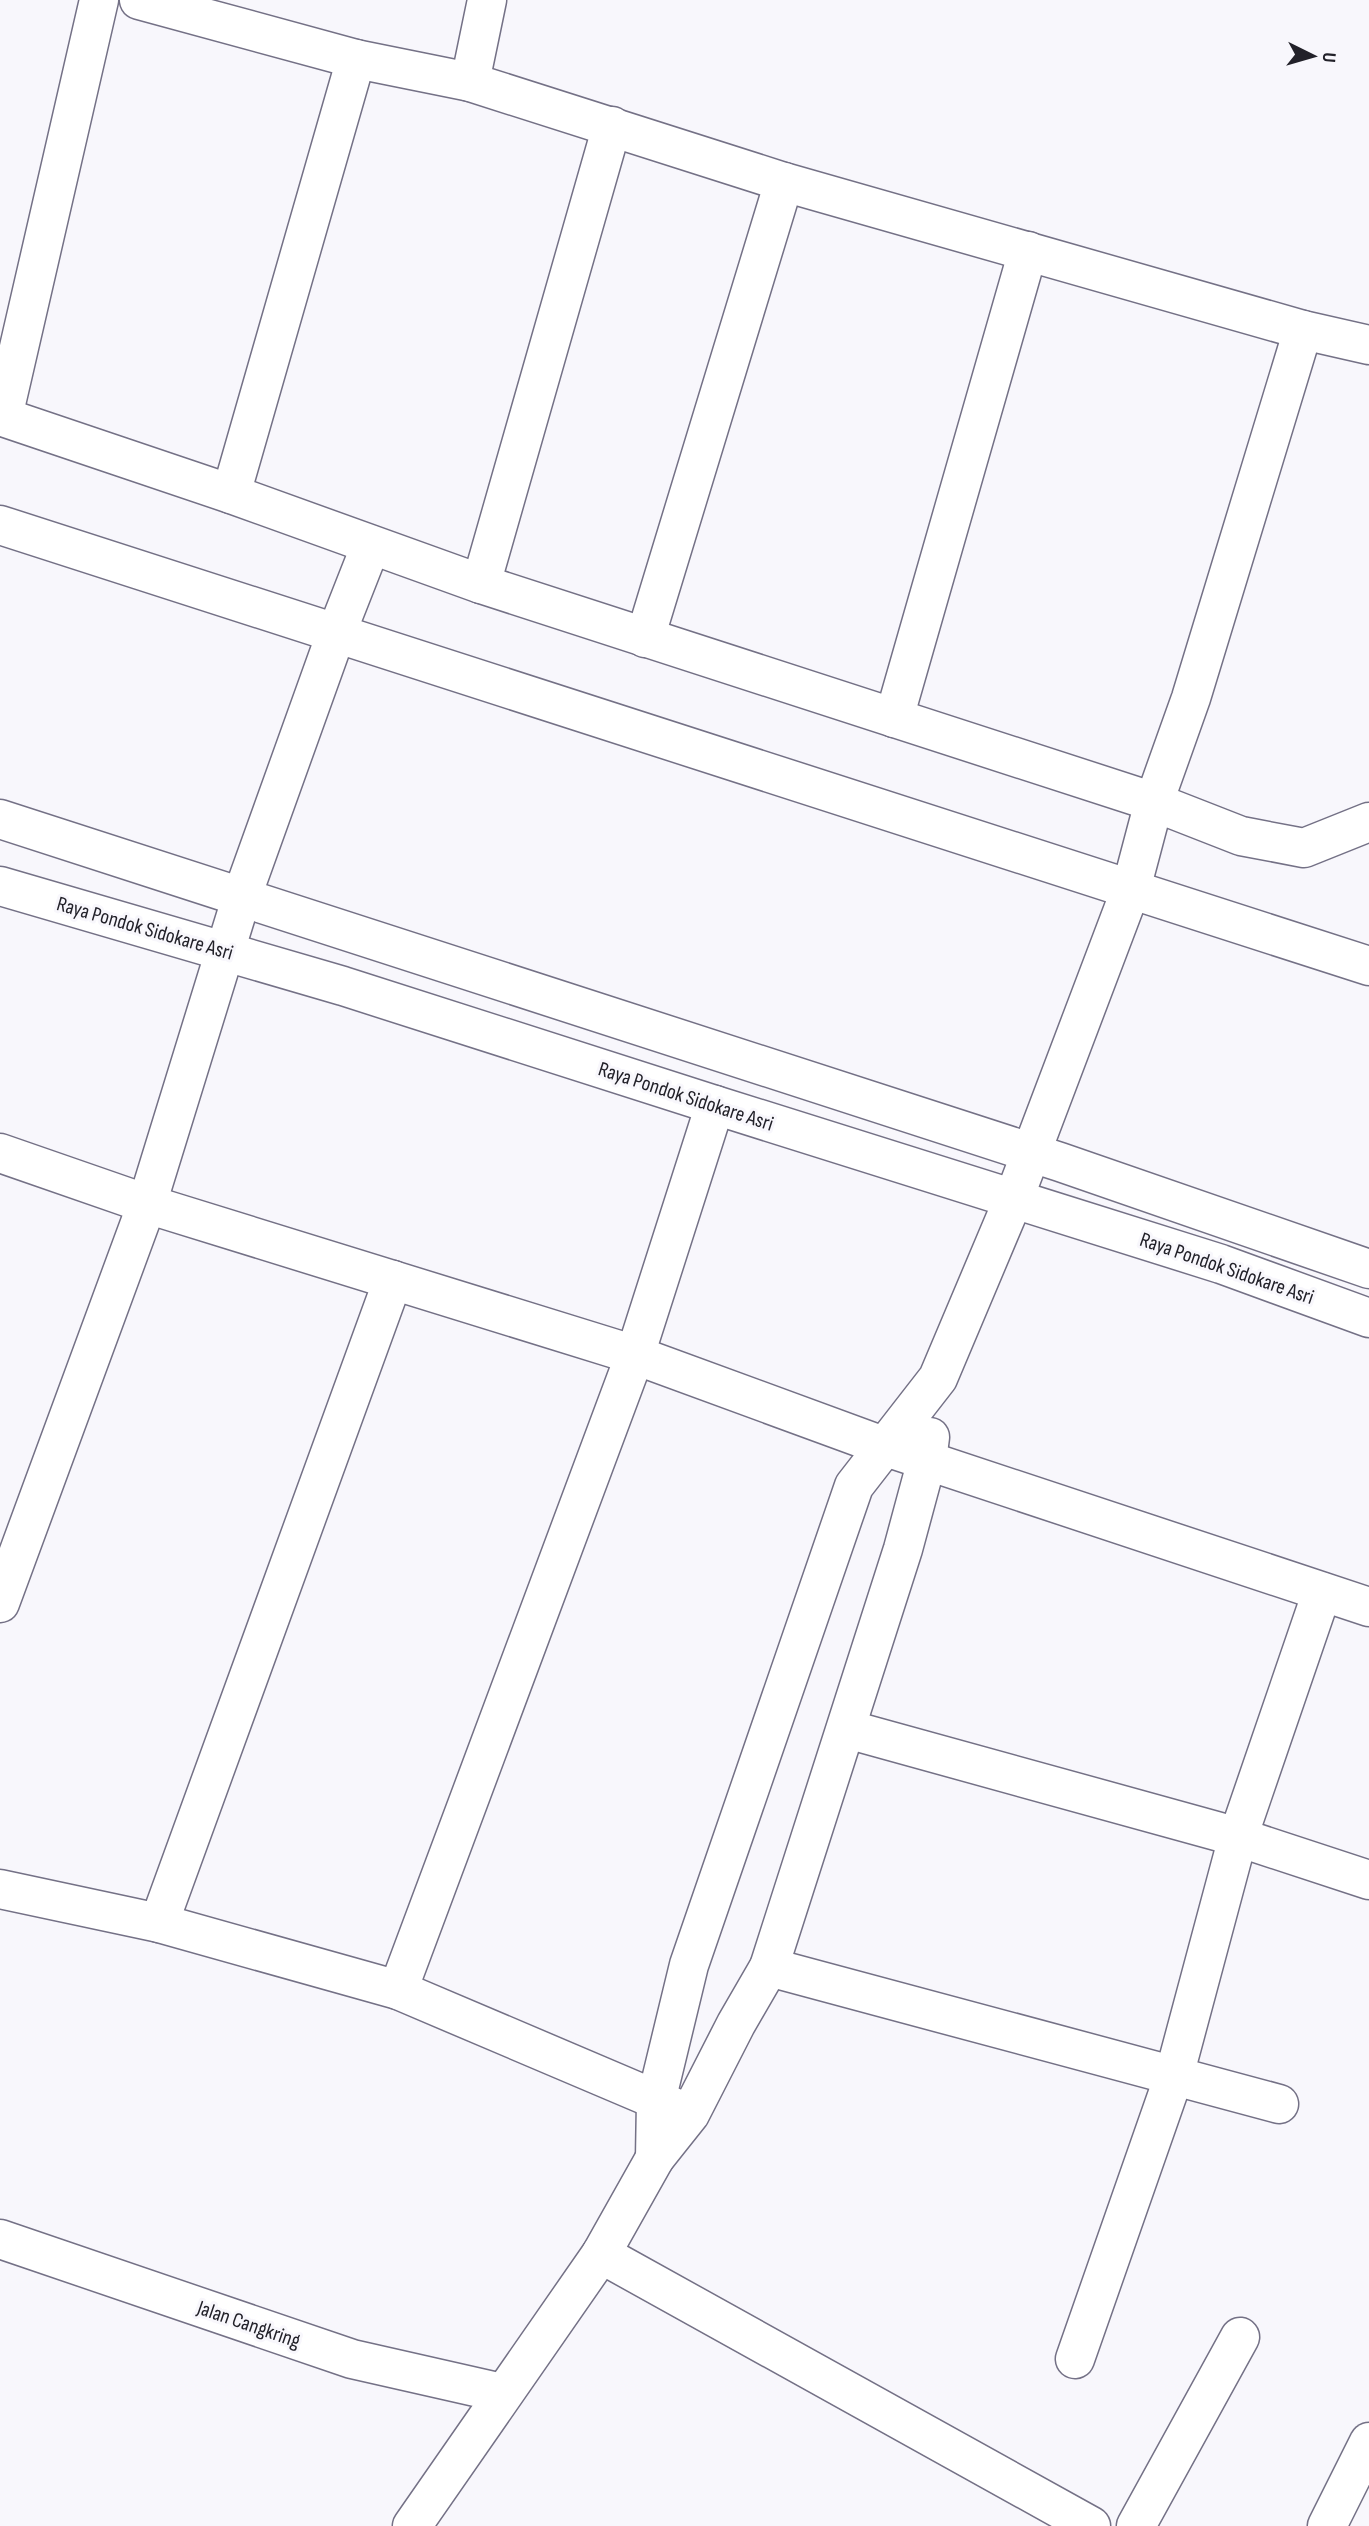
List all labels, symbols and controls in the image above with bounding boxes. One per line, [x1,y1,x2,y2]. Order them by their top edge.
north arrow [1278,21,1348,91]
text: U [1317,51,1340,63]
street label: Raya Pondok Sidokare Asri [54,891,236,966]
street label: Raya Pondok Sidokare Asri [595,1056,776,1137]
street label: Raya Pondok Sidokare Asri [1137,1227,1317,1310]
street label: Jalan Cangkring [193,2295,304,2354]

